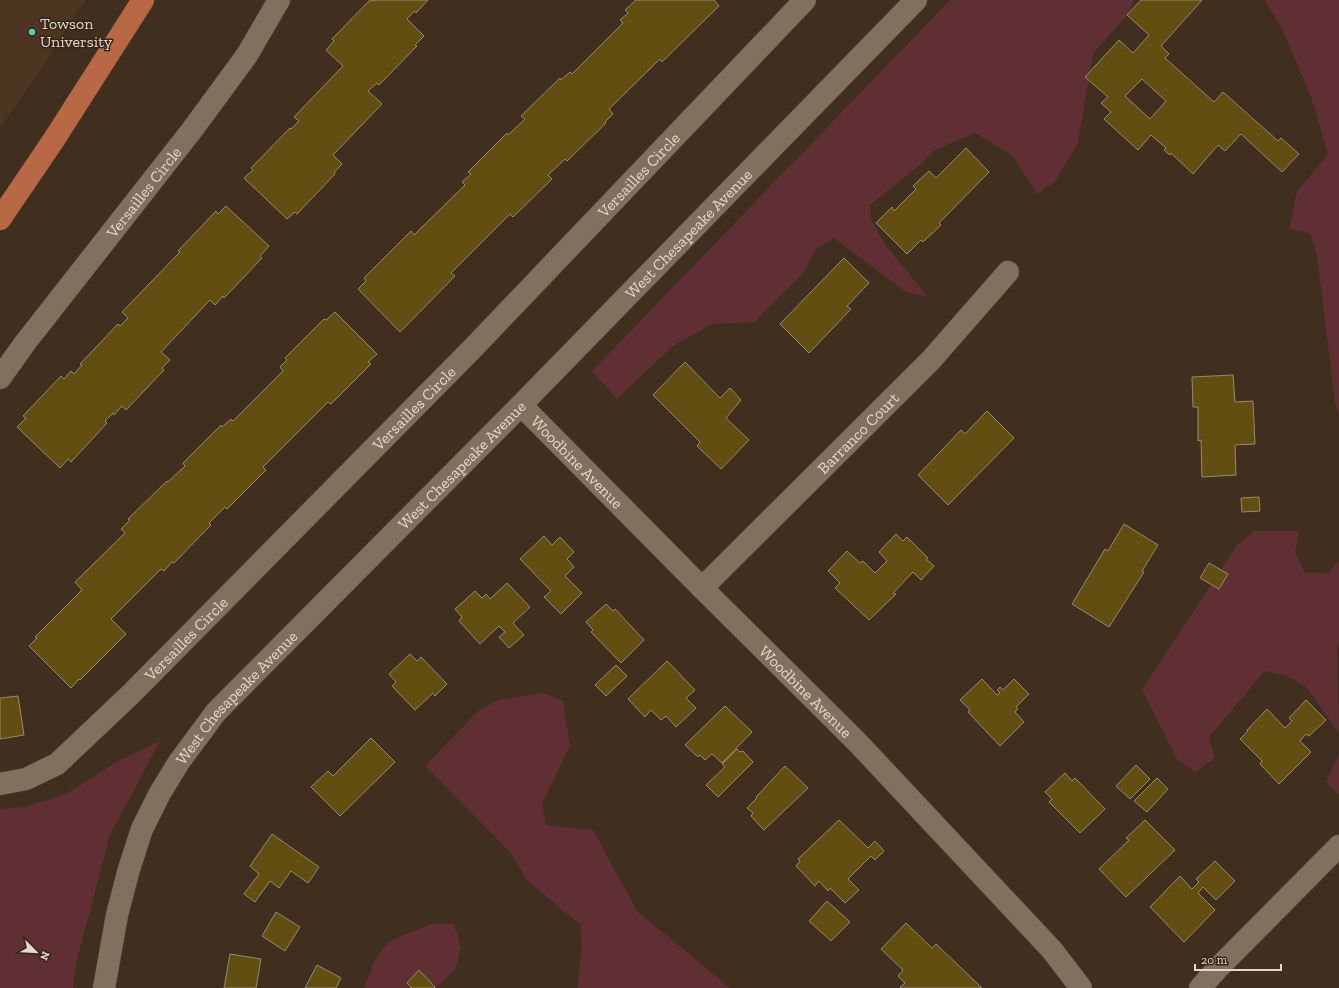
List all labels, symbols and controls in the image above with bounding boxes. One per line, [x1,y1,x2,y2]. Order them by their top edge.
place label: Towson University [40,14,113,51]
marker: Towson University [27,27,37,37]
street label: Versailles Circle [593,128,684,222]
street label: Versailles Circle [102,143,185,242]
street label: West Chesapeake Avenue [621,165,756,302]
street label: Versailles Circle [368,362,460,455]
street label: Barranco Court [814,389,903,478]
street label: West Chesapeake Avenue [394,397,530,533]
street label: Woodbine Avenue [527,412,627,513]
street label: Versailles Circle [140,593,232,685]
street label: West Chesapeake Avenue [172,627,301,768]
street label: Woodbine Avenue [755,642,856,742]
north arrow [16,932,56,972]
scale bar [1195,946,1281,972]
text: N [37,949,52,963]
text: 20 m [1201,953,1228,967]

